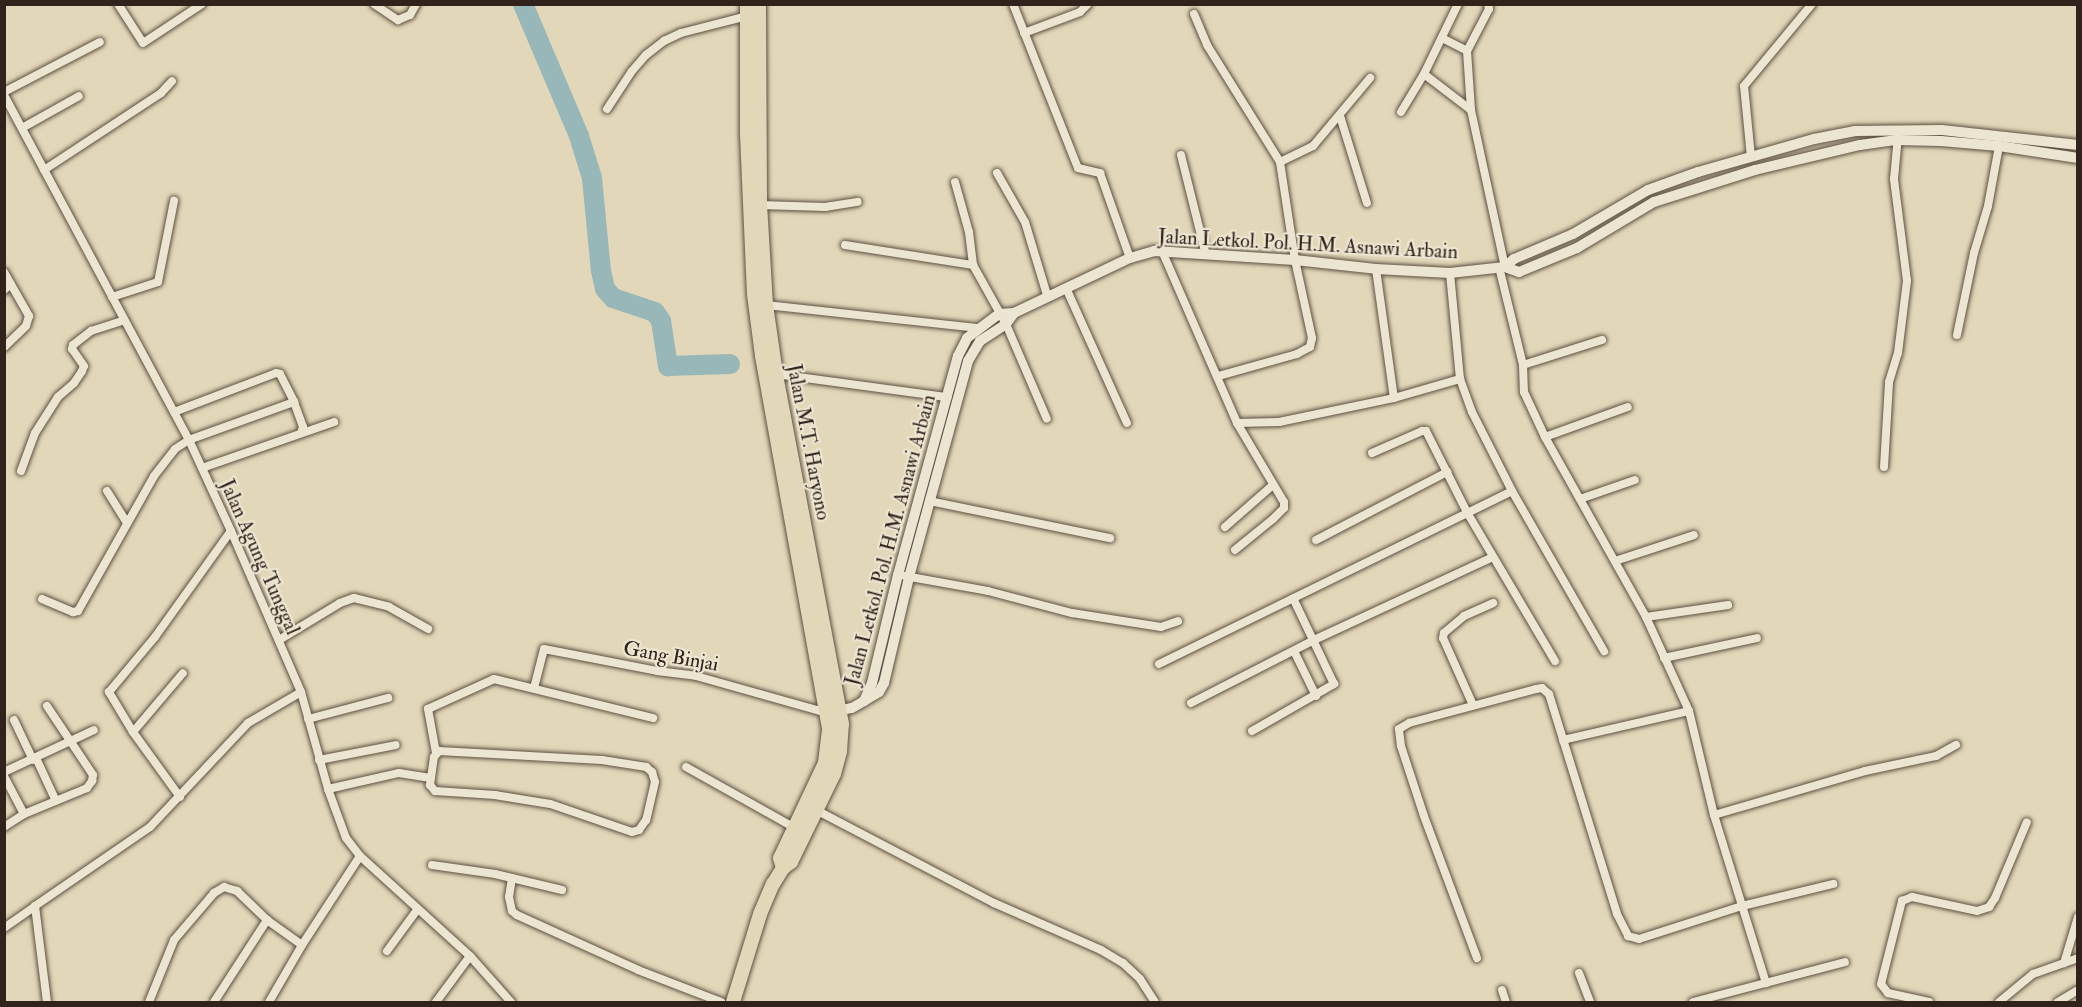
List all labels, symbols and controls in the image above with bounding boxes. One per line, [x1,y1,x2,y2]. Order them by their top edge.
street label: Jalan Letkol. Pol. H.M. Asnawi Arbain [1157,224,1459,264]
street label: Jalan M.T. Haryono [782,362,836,522]
street label: Jalan Letkol. Pol. H.M. Asnawi Arbain [840,392,940,688]
street label: Jalan Agung Tunggal [215,476,305,638]
street label: Gang Binjai [622,636,720,676]

